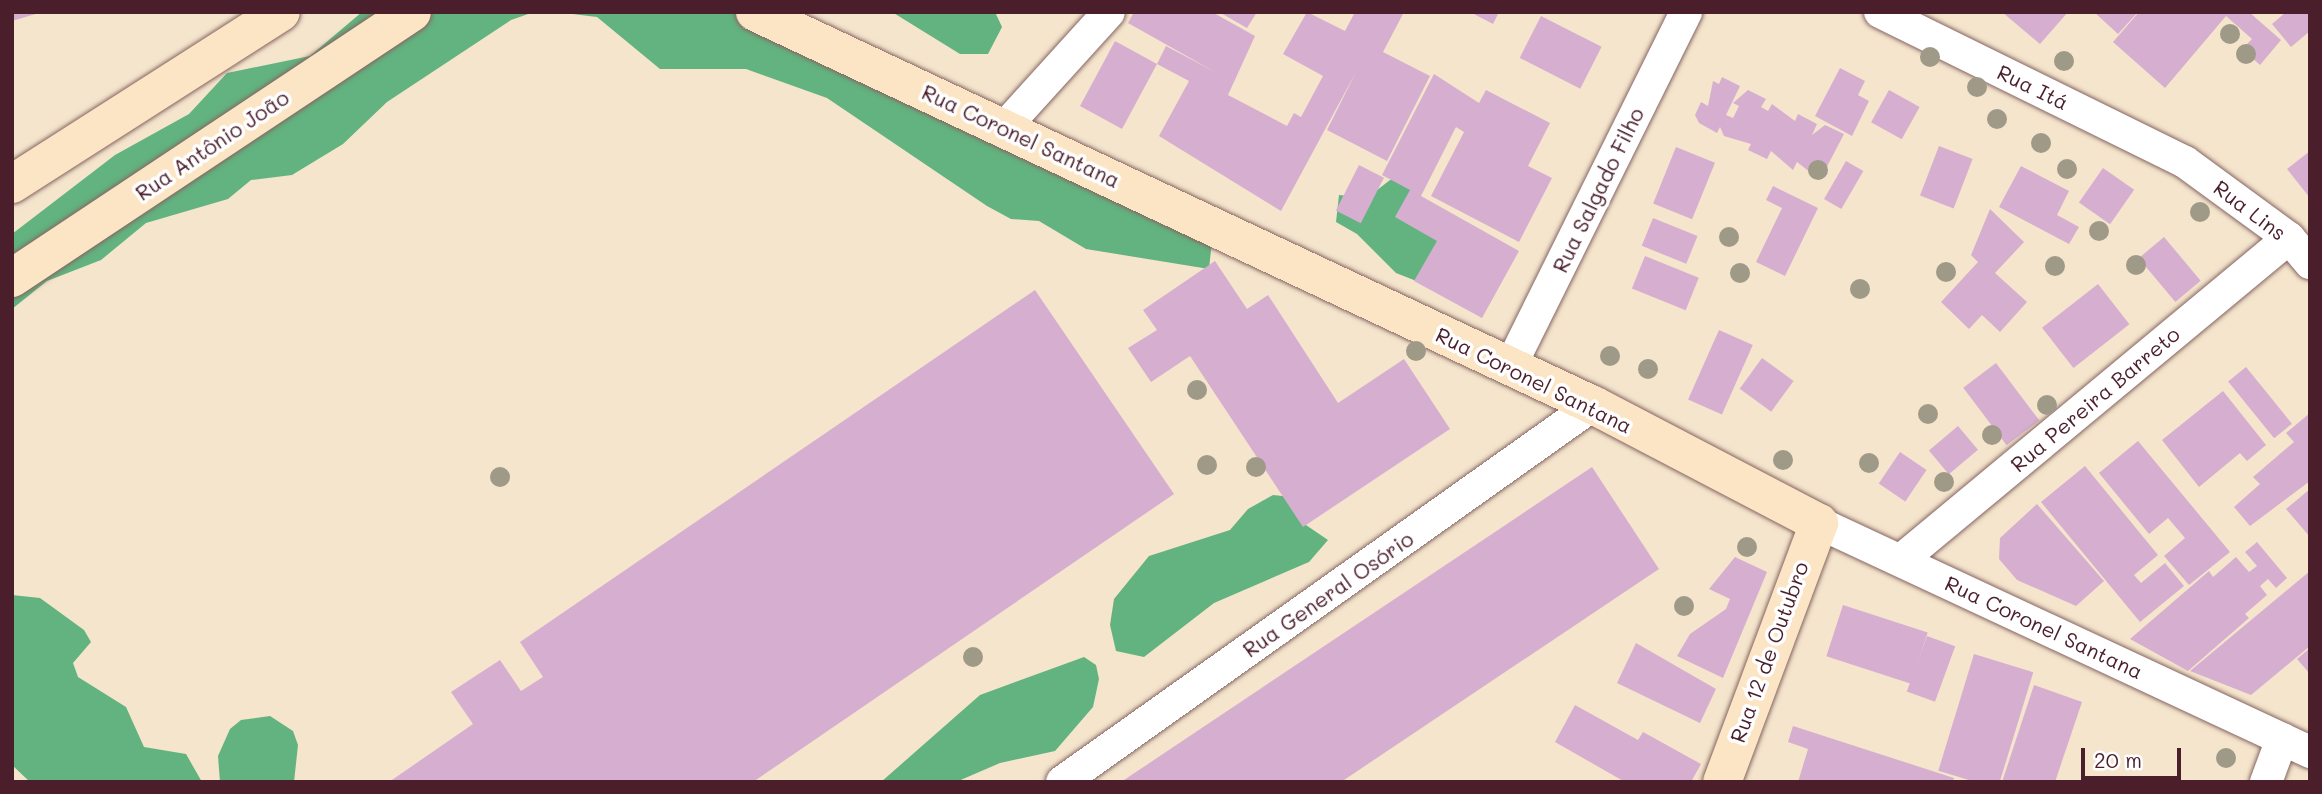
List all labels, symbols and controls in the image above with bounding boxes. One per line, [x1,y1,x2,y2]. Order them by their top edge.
street label: Rua Itá [1993,59,2073,115]
street label: Rua Coronel Santana [918,79,1124,193]
street label: Rua Antônio João [131,84,293,206]
street label: Rua Salgado Filho [1547,103,1649,277]
street label: Rua Lins [2209,175,2291,245]
street label: Rua Coronel Santana [1432,321,1636,439]
street label: Rua Pereira Barreto [2005,321,2185,477]
street label: Rua General Osório [1238,526,1418,662]
street label: Rua 12 de Outubro [1725,558,1813,746]
street label: Rua Coronel Santana [1941,570,2147,684]
scale bar [2084,734,2184,778]
text: 20 m [2094,746,2142,773]

